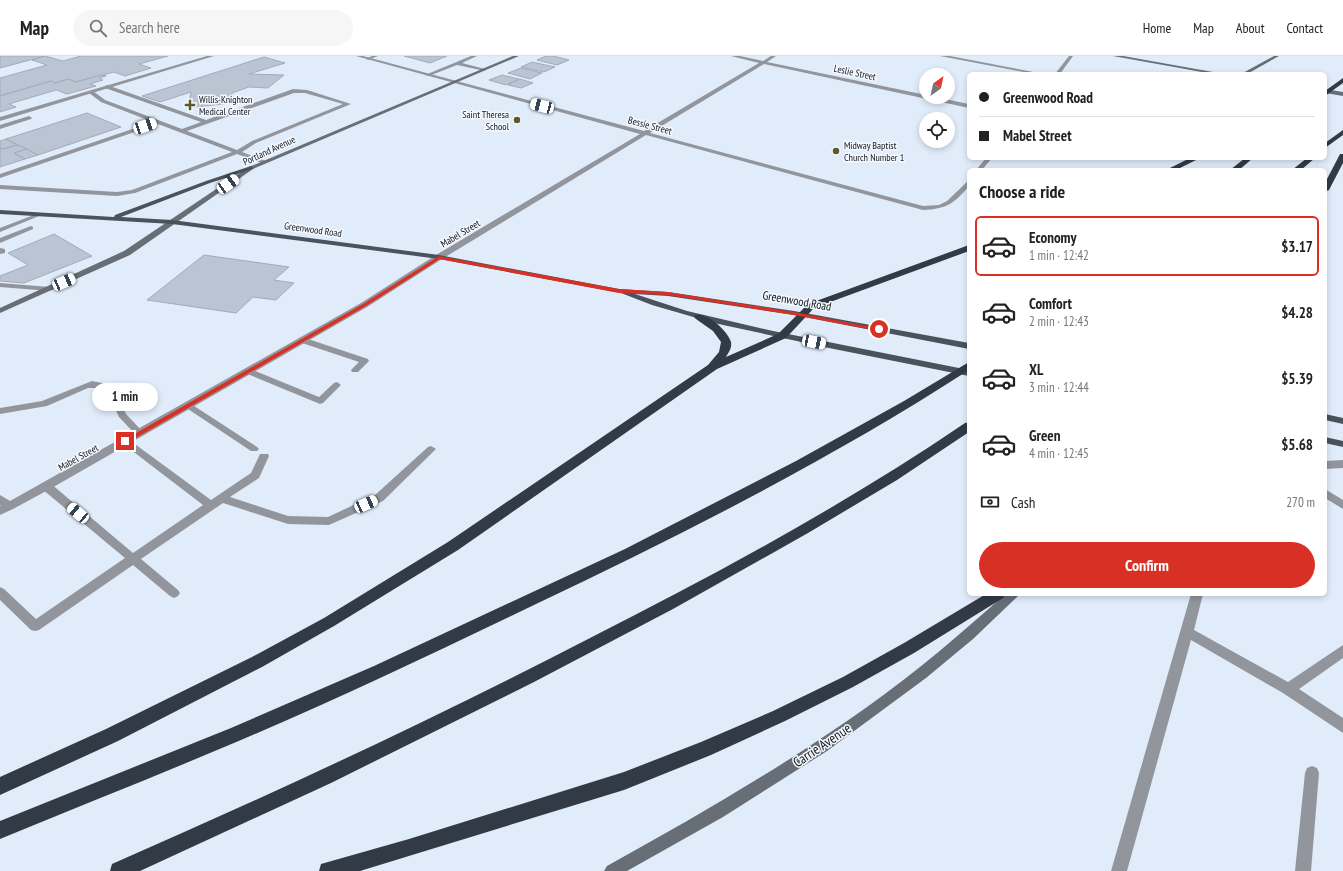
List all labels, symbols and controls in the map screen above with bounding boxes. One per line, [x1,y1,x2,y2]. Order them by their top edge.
search box [73,10,353,46]
text: Map [20,16,49,40]
icon: search [87,17,109,39]
text: Search here [119,18,180,37]
text: Home [1143,19,1171,37]
text: Map [1193,19,1214,37]
text: About [1236,19,1265,37]
text: Contact [1287,19,1323,37]
street label: Leslie Street [833,62,877,83]
north arrow [919,68,955,104]
map controls [919,68,955,148]
text: Greenwood Road [1003,88,1093,107]
place label: Willis-Knighton Medical Center [199,93,252,118]
car [529,97,555,115]
marker: Willis-Knighton Medical Center [184,99,196,111]
place label: Saint Theresa School [462,108,510,133]
button: locate [919,112,955,148]
street label: Bessie Street [627,113,673,138]
marker: Saint Theresa School [512,115,522,125]
car [132,116,158,136]
text: Mabel Street [1003,126,1072,145]
street label: Portland Avenue [241,133,298,168]
place label: Midway Baptist Church Number 1 [844,139,904,164]
marker: Midway Baptist Church Number 1 [831,146,841,156]
car [215,172,241,196]
text: Choose a ride [979,180,1065,203]
street label: Mabel Street [438,216,483,250]
street label: Greenwood Road [283,219,343,240]
icon: car [981,228,1017,264]
text: Economy [1029,228,1077,247]
text: $3.17 [1281,237,1313,256]
text: 1 min · 12:42 [1029,247,1089,264]
car [51,272,77,292]
street label: Greenwood Road [761,287,833,314]
icon: car [981,294,1017,330]
text: Comfort [1029,294,1072,313]
text: $4.28 [1281,303,1313,322]
text: 2 min · 12:43 [1029,313,1089,330]
route start [870,320,888,338]
car [801,334,827,350]
icon: car [981,360,1017,396]
text: XL [1029,360,1043,379]
text: $5.39 [1281,369,1313,388]
text: 3 min · 12:44 [1029,379,1089,396]
callout: 1 min [92,383,158,411]
text: 1 min [112,388,138,405]
icon: car [981,426,1017,462]
text: Green [1029,426,1061,445]
route end [116,432,134,450]
text: $5.68 [1281,435,1313,454]
street label: Mabel Street [56,441,101,474]
text: 4 min · 12:45 [1029,445,1089,462]
icon: cash [979,491,1001,513]
text: Cash [1011,493,1035,512]
car [353,494,379,514]
text: 270 m [1286,494,1315,511]
car [65,501,91,525]
button: Confirm [979,542,1315,588]
street label: Carrie Avenue [789,719,855,771]

